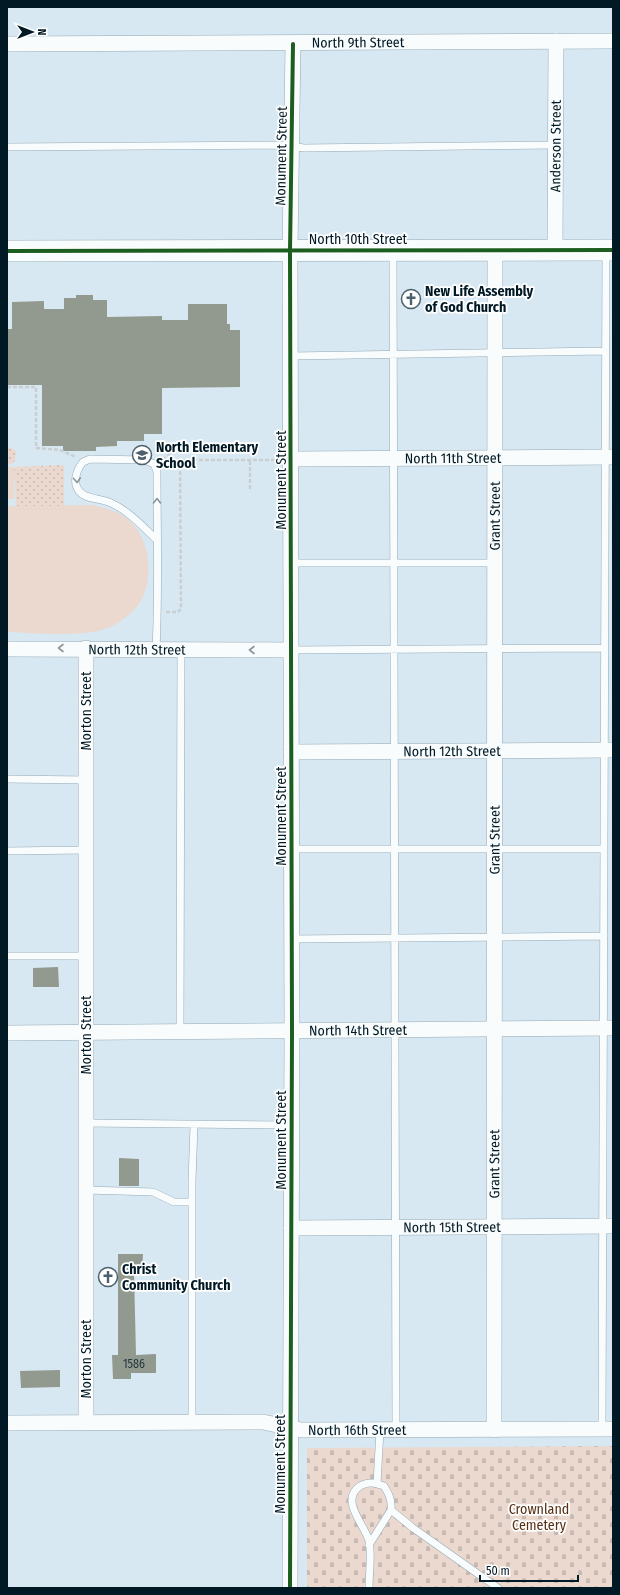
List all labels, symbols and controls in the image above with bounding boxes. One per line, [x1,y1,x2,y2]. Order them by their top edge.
north arrow [12,12,52,52]
text: N [35,29,48,35]
street label: North 9th Street [312,34,405,51]
street label: Anderson Street [547,99,565,192]
street label: Monument Street [272,106,291,206]
street label: North 10th Street [309,231,408,248]
place label: New Life Assembly of God Church [425,283,533,316]
church icon: New Life Assembly of God Church [400,288,422,310]
street label: Monument Street [273,430,290,530]
place label: North Elementary School [156,439,259,472]
school or university icon: North Elementary School [131,444,153,466]
street label: North 11th Street [405,450,502,467]
one-way arrow [73,477,82,483]
street label: Grant Street [487,481,504,551]
one-way arrow [153,498,161,504]
street label: North 12th Street [88,641,186,659]
one-way arrow [58,644,64,652]
one-way arrow [249,645,255,654]
street label: Morton Street [78,671,95,751]
street label: North 12th Street [403,743,501,760]
street label: Monument Street [273,766,290,866]
street label: Grant Street [486,805,504,875]
street label: Morton Street [78,995,95,1075]
street label: North 14th Street [309,1022,407,1040]
street label: Monument Street [273,1090,290,1190]
street label: Grant Street [486,1129,503,1199]
street label: North 15th Street [403,1219,501,1236]
place label: Christ Community Church [122,1261,231,1294]
church icon: Christ Community Church [97,1266,119,1288]
street label: Morton Street [78,1319,95,1399]
house number: 1586 [123,1357,145,1371]
street label: Monument Street [272,1414,289,1514]
street label: North 16th Street [308,1422,407,1439]
park label: Crownland Cemetery [509,1501,569,1534]
scale bar [480,1557,578,1583]
text: 50 m [486,1564,510,1578]

